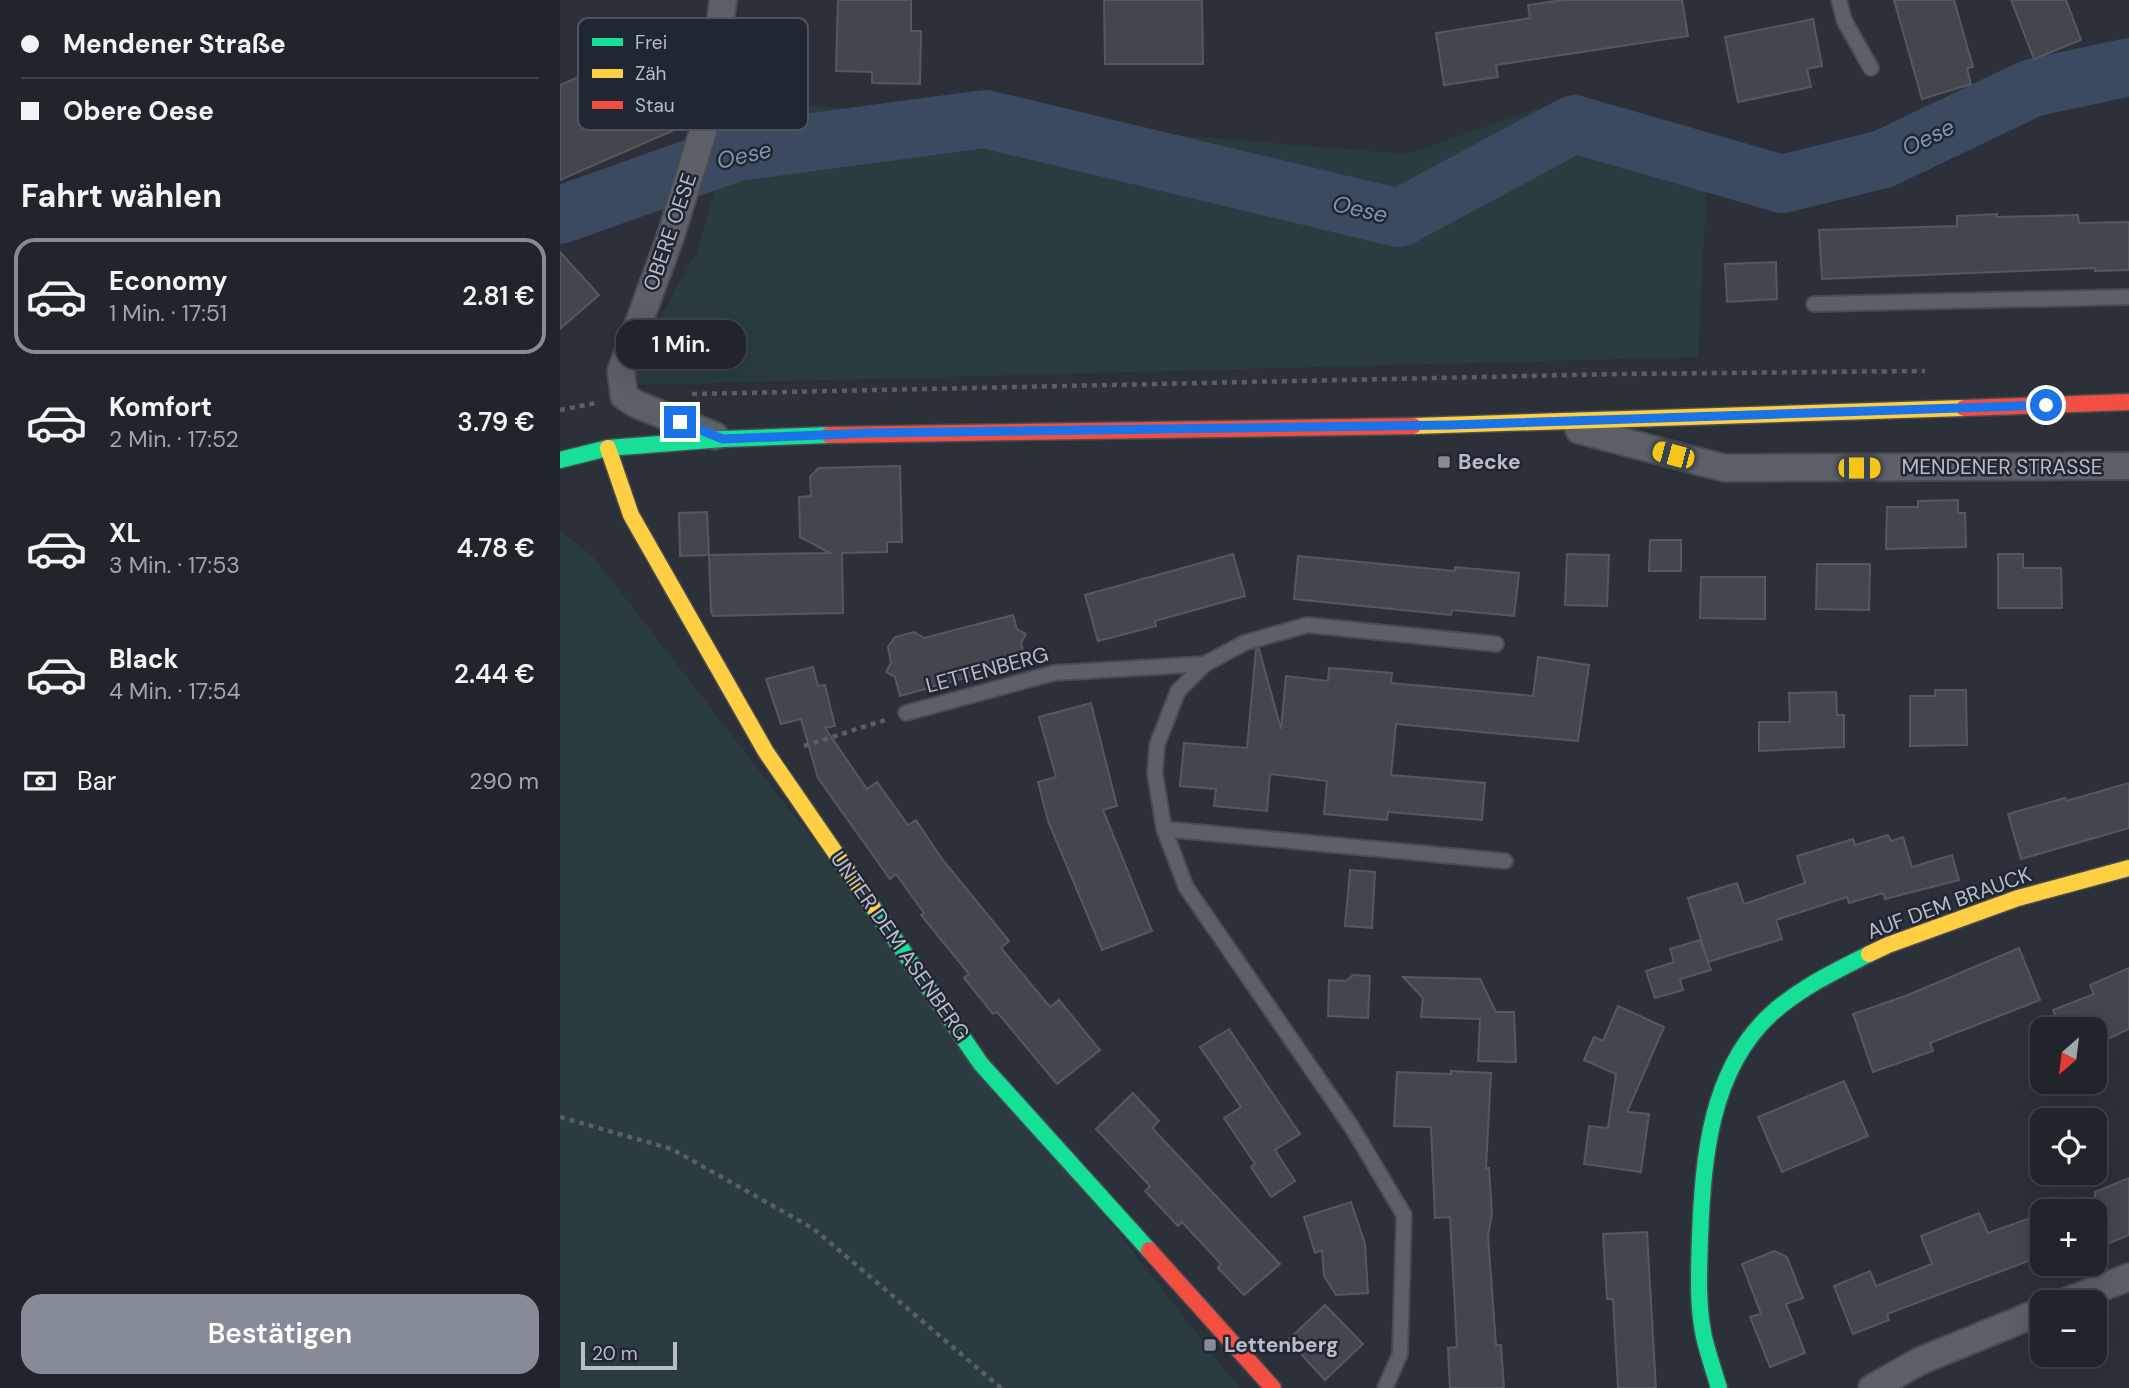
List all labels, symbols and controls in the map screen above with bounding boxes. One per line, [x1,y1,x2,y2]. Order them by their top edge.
legend [578,18,808,130]
text: Mendener Straße [63,27,286,61]
text: Frei [635,30,667,55]
text: Zäh [635,61,667,86]
text: Stau [635,93,675,118]
text: Obere Oese [63,94,214,128]
water label: Oese [1897,111,1959,163]
water label: Oese [714,134,774,176]
street label: OBERE OESE [637,169,703,295]
text: Fahrt wählen [21,175,222,217]
water label: Oese [1330,188,1390,230]
text: Economy [109,264,227,298]
icon: car [25,265,88,328]
text: 2.81 € [462,279,535,313]
text: 1 Min. · 17:51 [109,298,227,328]
callout: 1 Min. [615,320,745,370]
text: 1 Min. [651,329,711,359]
route start [2030,389,2062,421]
text: Komfort [109,390,212,424]
icon: car [25,391,88,454]
text: 3.79 € [457,405,535,439]
route end [664,406,696,438]
text: 2 Min. · 17:52 [109,424,239,454]
car [1650,439,1697,471]
place label: Becke [1458,448,1521,476]
street label: MENDENER STRASSE [1901,453,2103,481]
marker: Becke [1436,454,1452,470]
car [1839,458,1881,479]
text: XL [109,516,141,550]
icon: car [25,517,88,580]
text: 4.78 € [456,531,535,565]
text: 3 Min. · 17:53 [109,550,240,580]
street label: LETTENBERG [923,640,1051,700]
text: Black [109,642,179,676]
icon: car [25,643,88,706]
text: 2.44 € [454,657,535,691]
text: 4 Min. · 17:54 [109,676,241,706]
icon: cash [21,762,59,800]
text: Bar [77,764,116,798]
text: 290 m [469,766,539,796]
street label: UNTER DEM ASENBERG [824,846,976,1046]
street label: AUF DEM BRAUCK [1863,860,2035,946]
north arrow [2030,1017,2107,1094]
map controls [2030,1017,2107,1367]
button: locate [2030,1108,2107,1185]
button: + [2030,1199,2107,1276]
button: − [2030,1290,2107,1367]
button: Bestätigen [21,1294,539,1374]
place label: Lettenberg [1224,1331,1339,1359]
marker: Lettenberg [1202,1337,1218,1353]
scale bar [581,1339,677,1371]
text: 20 m [592,1341,638,1366]

